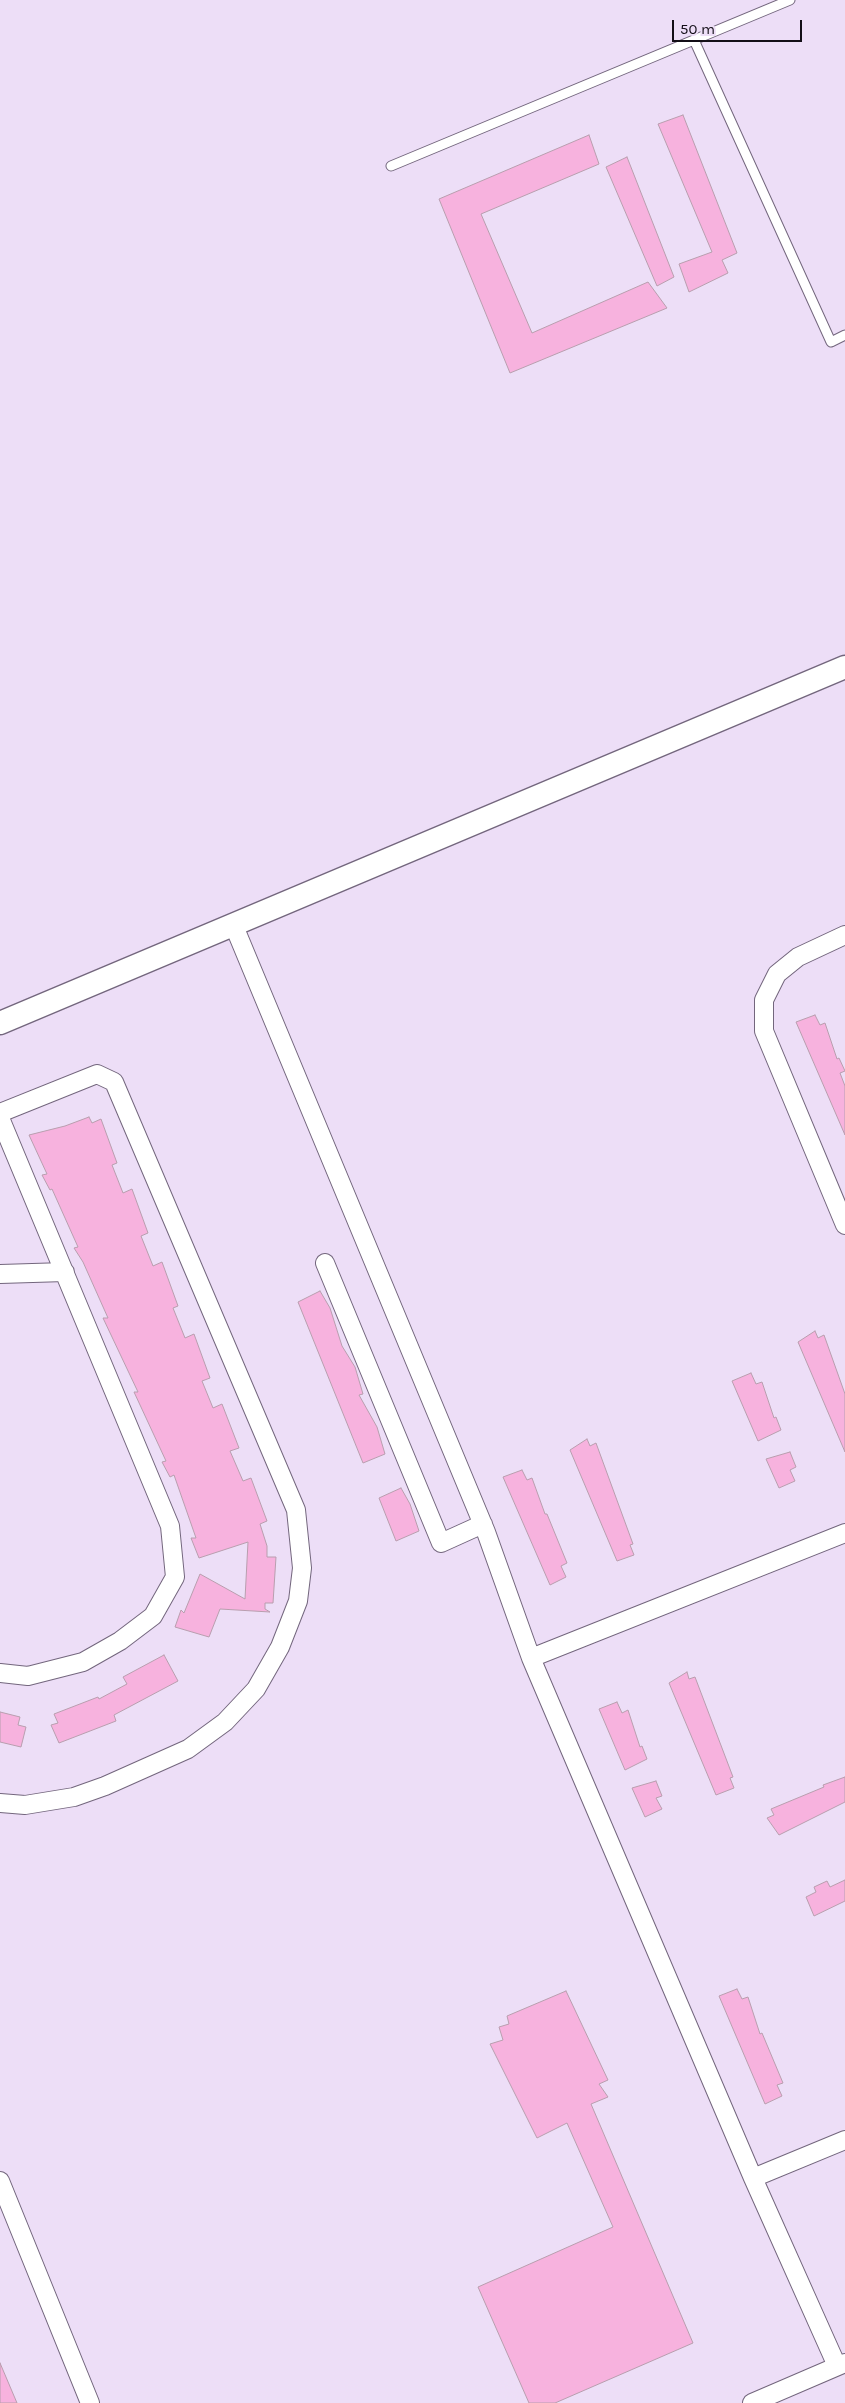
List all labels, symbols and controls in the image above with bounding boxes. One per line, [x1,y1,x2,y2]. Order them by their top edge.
scale bar [675,10,805,42]
text: 50 m [680,20,715,38]

